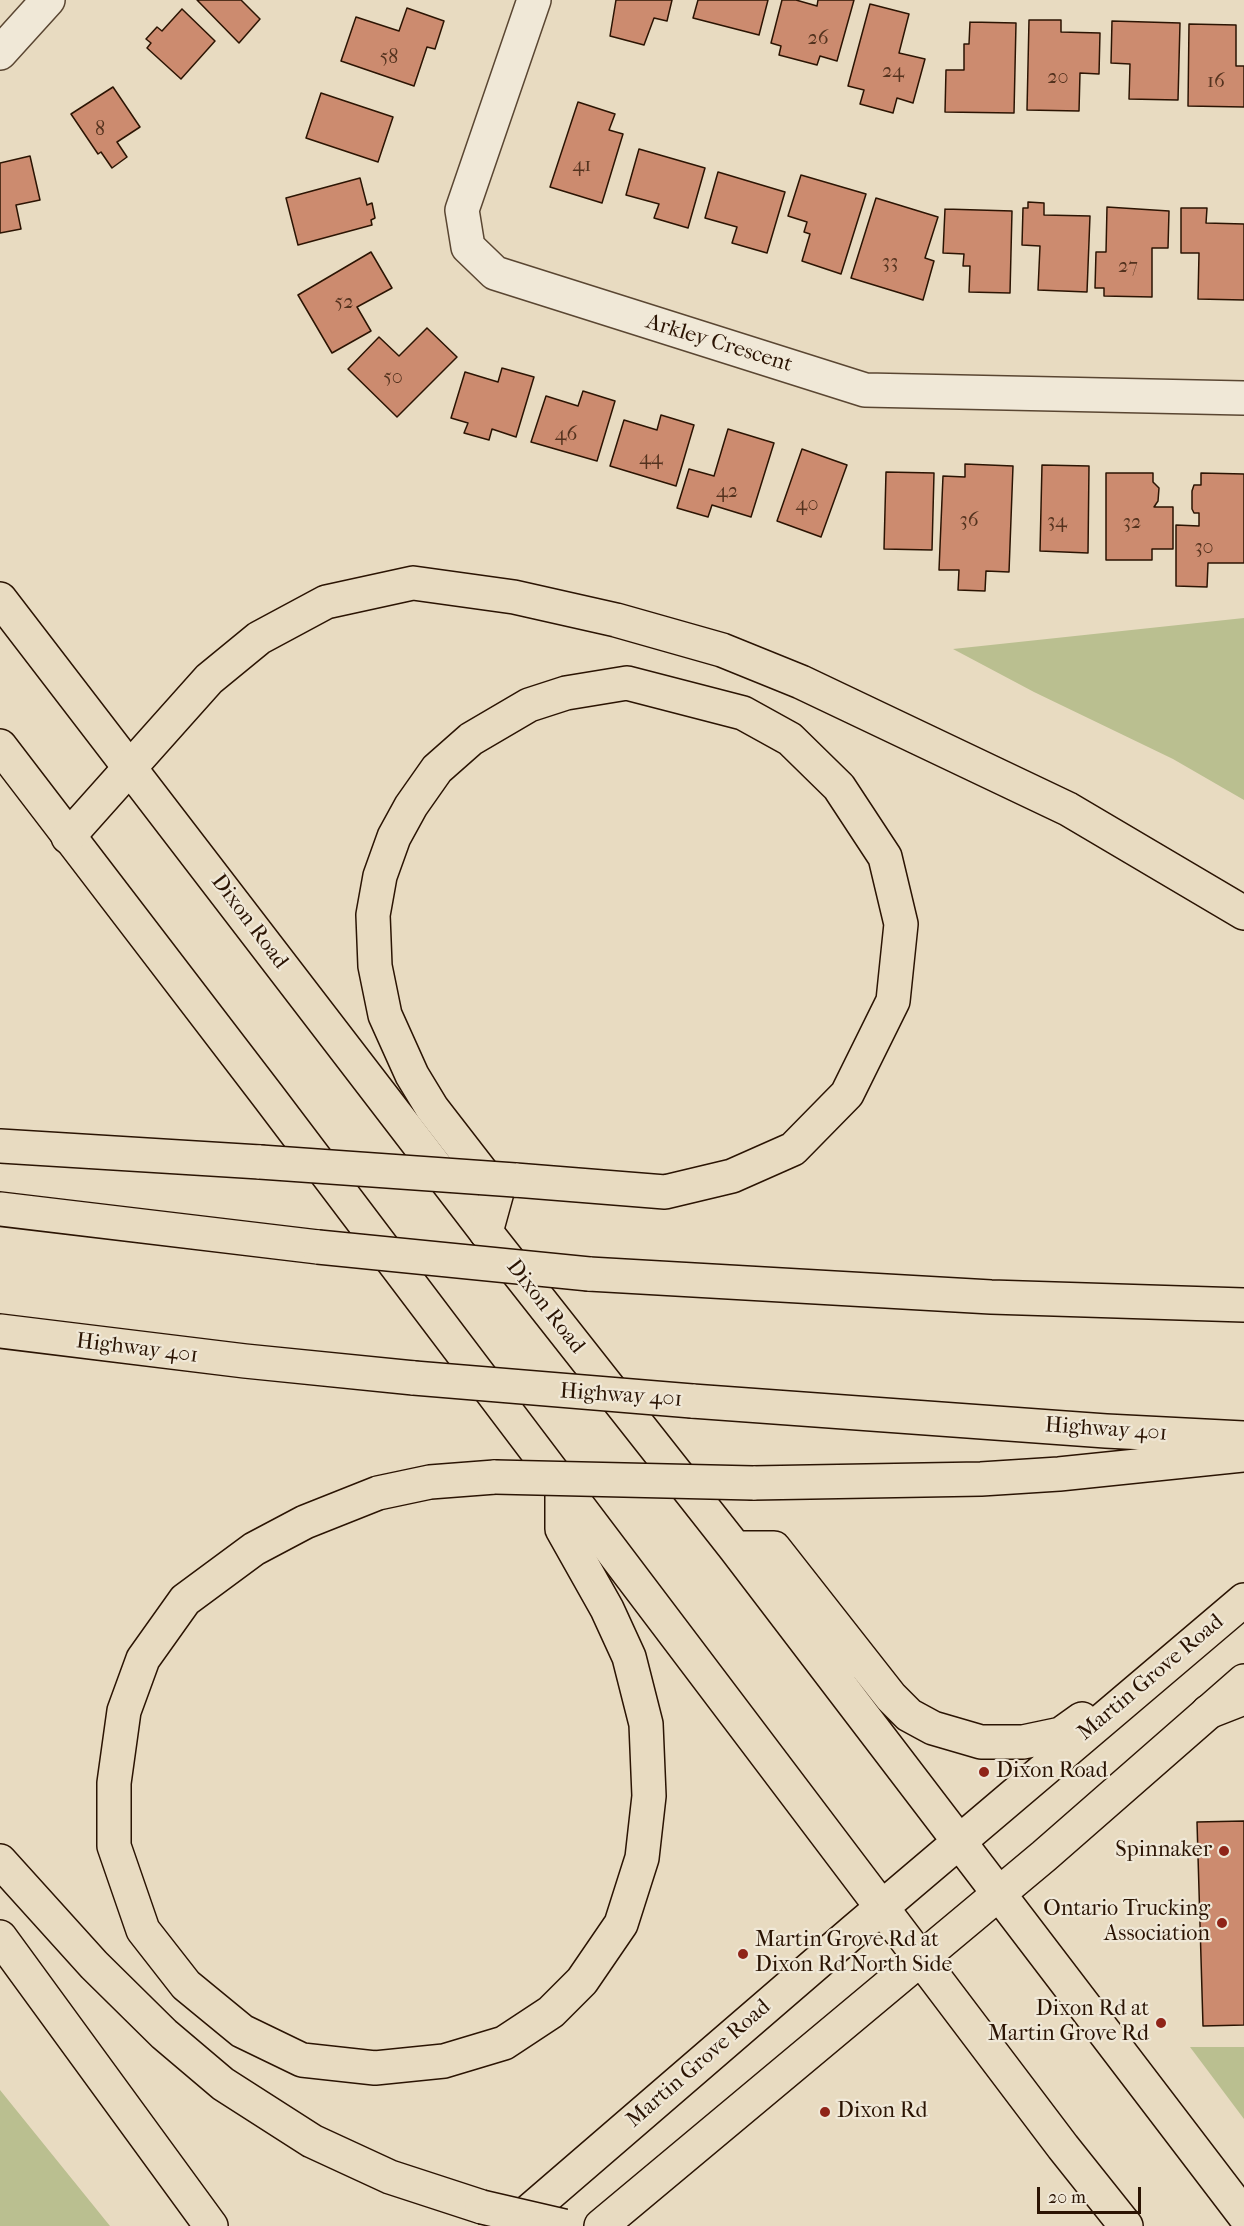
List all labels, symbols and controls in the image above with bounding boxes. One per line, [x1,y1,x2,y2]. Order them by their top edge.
house number: 26 [807,27,829,51]
house number: 58 [380,46,398,70]
house number: 24 [882,60,904,84]
house number: 20 [1047,66,1069,90]
house number: 16 [1207,70,1225,94]
house number: 8 [95,118,105,142]
house number: 41 [573,154,591,178]
house number: 33 [882,251,898,275]
house number: 27 [1118,255,1138,279]
house number: 52 [335,291,353,315]
street label: Arkley Crescent [643,309,795,379]
house number: 50 [383,366,403,390]
house number: 46 [555,423,577,447]
house number: 44 [639,447,663,471]
house number: 42 [716,480,738,504]
house number: 40 [796,493,818,517]
house number: 36 [959,509,979,533]
house number: 34 [1047,510,1067,534]
house number: 32 [1123,511,1141,535]
house number: 30 [1194,536,1214,560]
street label: Dixon Road [205,869,293,975]
street label: Dixon Road [500,1255,590,1359]
street label: Highway 401 [74,1328,200,1370]
street label: Highway 401 [559,1379,683,1413]
street label: Highway 401 [1044,1413,1168,1447]
street label: Martin Grove Road [1073,1609,1229,1747]
place label: Dixon Road [996,1759,1108,1785]
marker: Dixon Road [977,1765,991,1779]
place label: Spinnaker [1115,1838,1212,1864]
marker: Spinnaker [1217,1844,1231,1858]
place label: Ontario Trucking Association [1043,1897,1210,1948]
marker: Ontario Trucking Association [1215,1916,1229,1930]
place label: Martin Grove Rd at Dixon Rd North Side [755,1928,952,1980]
marker: Martin Grove Rd at Dixon Rd North Side [736,1947,750,1961]
street label: Martin Grove Road [622,1994,776,2134]
place label: Dixon Rd at Martin Grove Rd [988,1997,1149,2048]
marker: Dixon Rd at Martin Grove Rd [1154,2016,1168,2030]
place label: Dixon Rd [837,2099,928,2125]
marker: Dixon Rd [818,2105,832,2119]
scale bar [1040,2175,1144,2213]
text: 20 m [1048,2187,1086,2208]

